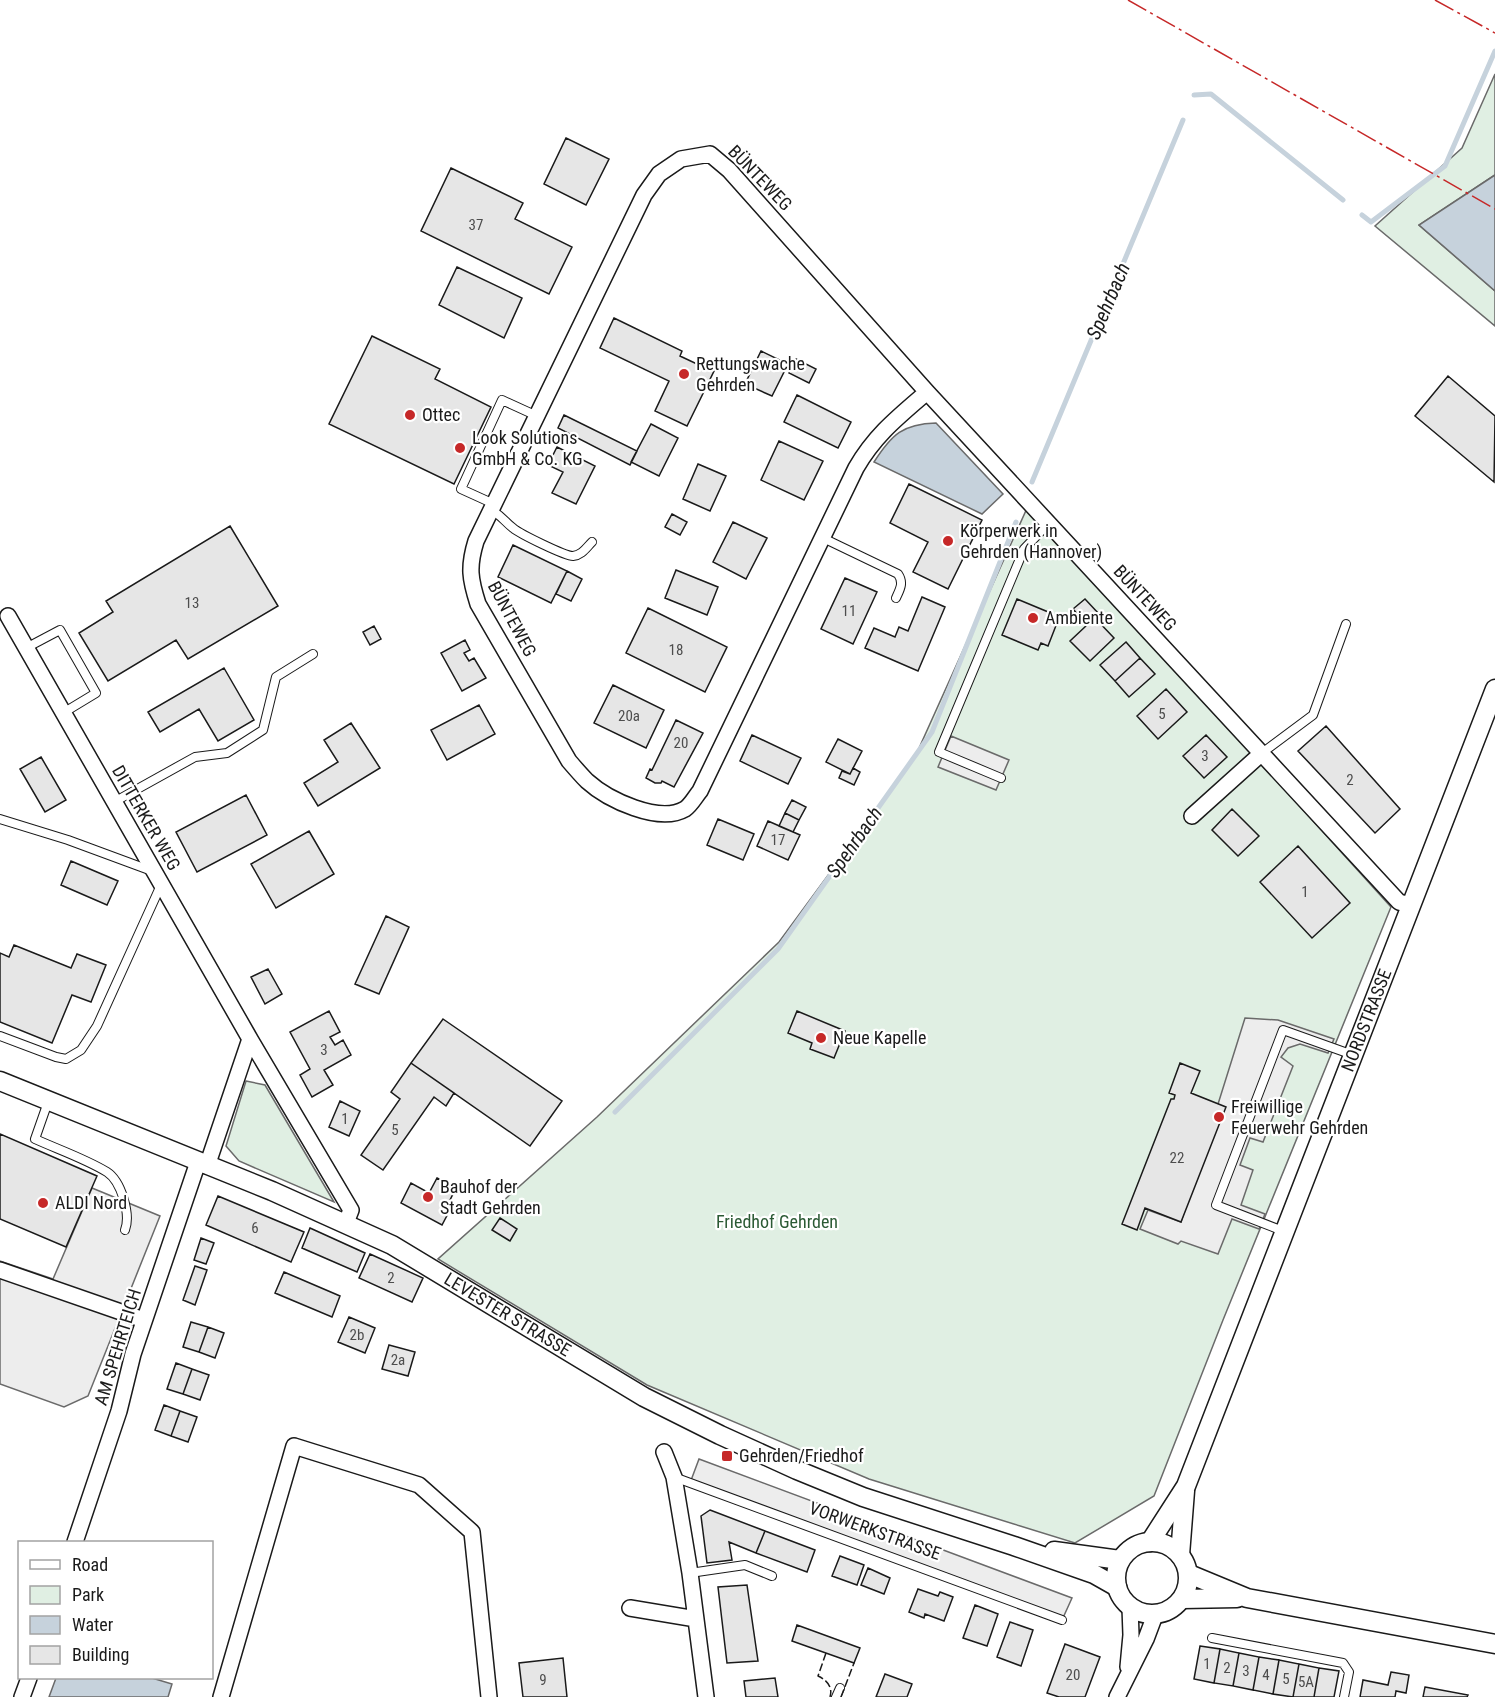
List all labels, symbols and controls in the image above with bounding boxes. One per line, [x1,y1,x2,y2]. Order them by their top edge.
street label: BÜNTEWEG [724,141,797,215]
house number: 37 [469,216,483,234]
water label: Spehrbach [1081,259,1135,343]
place label: Rettungswache Gehrden [696,353,805,395]
marker: Rettungswache Gehrden [677,367,691,381]
place label: Ottec [422,404,460,425]
marker: Ottec [403,408,417,422]
place label: Look Solutions GmbH & Co. KG [472,427,583,469]
marker: Look Solutions GmbH & Co. KG [453,441,467,455]
place label: Körperwerk in Gehrden (Hannover) [960,520,1102,563]
marker: Körperwerk in Gehrden (Hannover) [941,534,955,548]
street label: BÜNTEWEG [1110,560,1181,635]
street label: BÜNTEWEG [484,577,541,660]
house number: 13 [185,594,199,612]
house number: 11 [842,602,856,620]
place label: Ambiente [1045,607,1113,628]
marker: Ambiente [1026,611,1040,625]
house number: 18 [669,641,683,659]
house number: 5 [1158,705,1166,723]
house number: 20a [618,707,640,725]
house number: 20 [674,734,688,752]
house number: 3 [1201,747,1209,765]
street label: DITTERKER WEG [108,762,185,874]
house number: 2 [1346,771,1354,789]
water label: Spehrbach [821,802,887,882]
house number: 17 [771,831,785,849]
house number: 1 [1301,883,1309,901]
street label: NORDSTRASSE [1337,966,1395,1074]
place label: Neue Kapelle [833,1027,926,1048]
marker: Neue Kapelle [814,1031,828,1045]
house number: 3 [320,1041,328,1059]
place label: Freiwillige Feuerwehr Gehrden [1231,1096,1368,1138]
house number: 1 [341,1110,349,1128]
marker: Freiwillige Feuerwehr Gehrden [1212,1110,1226,1124]
house number: 5 [391,1121,399,1139]
house number: 22 [1170,1149,1184,1167]
place label: Bauhof der Stadt Gehrden [440,1176,541,1218]
marker: Bauhof der Stadt Gehrden [421,1190,435,1204]
place label: ALDI Nord [55,1192,127,1213]
marker: ALDI Nord [36,1196,50,1210]
park label: Friedhof Gehrden [716,1211,838,1232]
house number: 6 [251,1219,259,1237]
street label: LEVESTER STRASSE [441,1268,575,1361]
house number: 2 [387,1269,395,1287]
street label: AM SPEHRTEICH [90,1286,145,1408]
house number: 2b [350,1326,364,1344]
house number: 2a [391,1351,405,1369]
place label: Gehrden/Friedhof [739,1445,864,1466]
marker: Gehrden/Friedhof [720,1449,734,1463]
street label: VORWERKSTRASSE [806,1497,944,1564]
legend [18,1541,213,1679]
text: Road [72,1554,108,1575]
text: Park [72,1584,104,1605]
text: Water [72,1614,114,1635]
text: Building [72,1644,129,1665]
house number: 1 [1203,1655,1211,1673]
house number: 2 [1223,1659,1231,1677]
house number: 3 [1242,1662,1250,1680]
house number: 20 [1066,1666,1080,1684]
house number: 4 [1262,1666,1270,1684]
house number: 5 [1282,1670,1290,1688]
house number: 9 [539,1671,547,1689]
house number: 5A [1298,1673,1314,1691]

